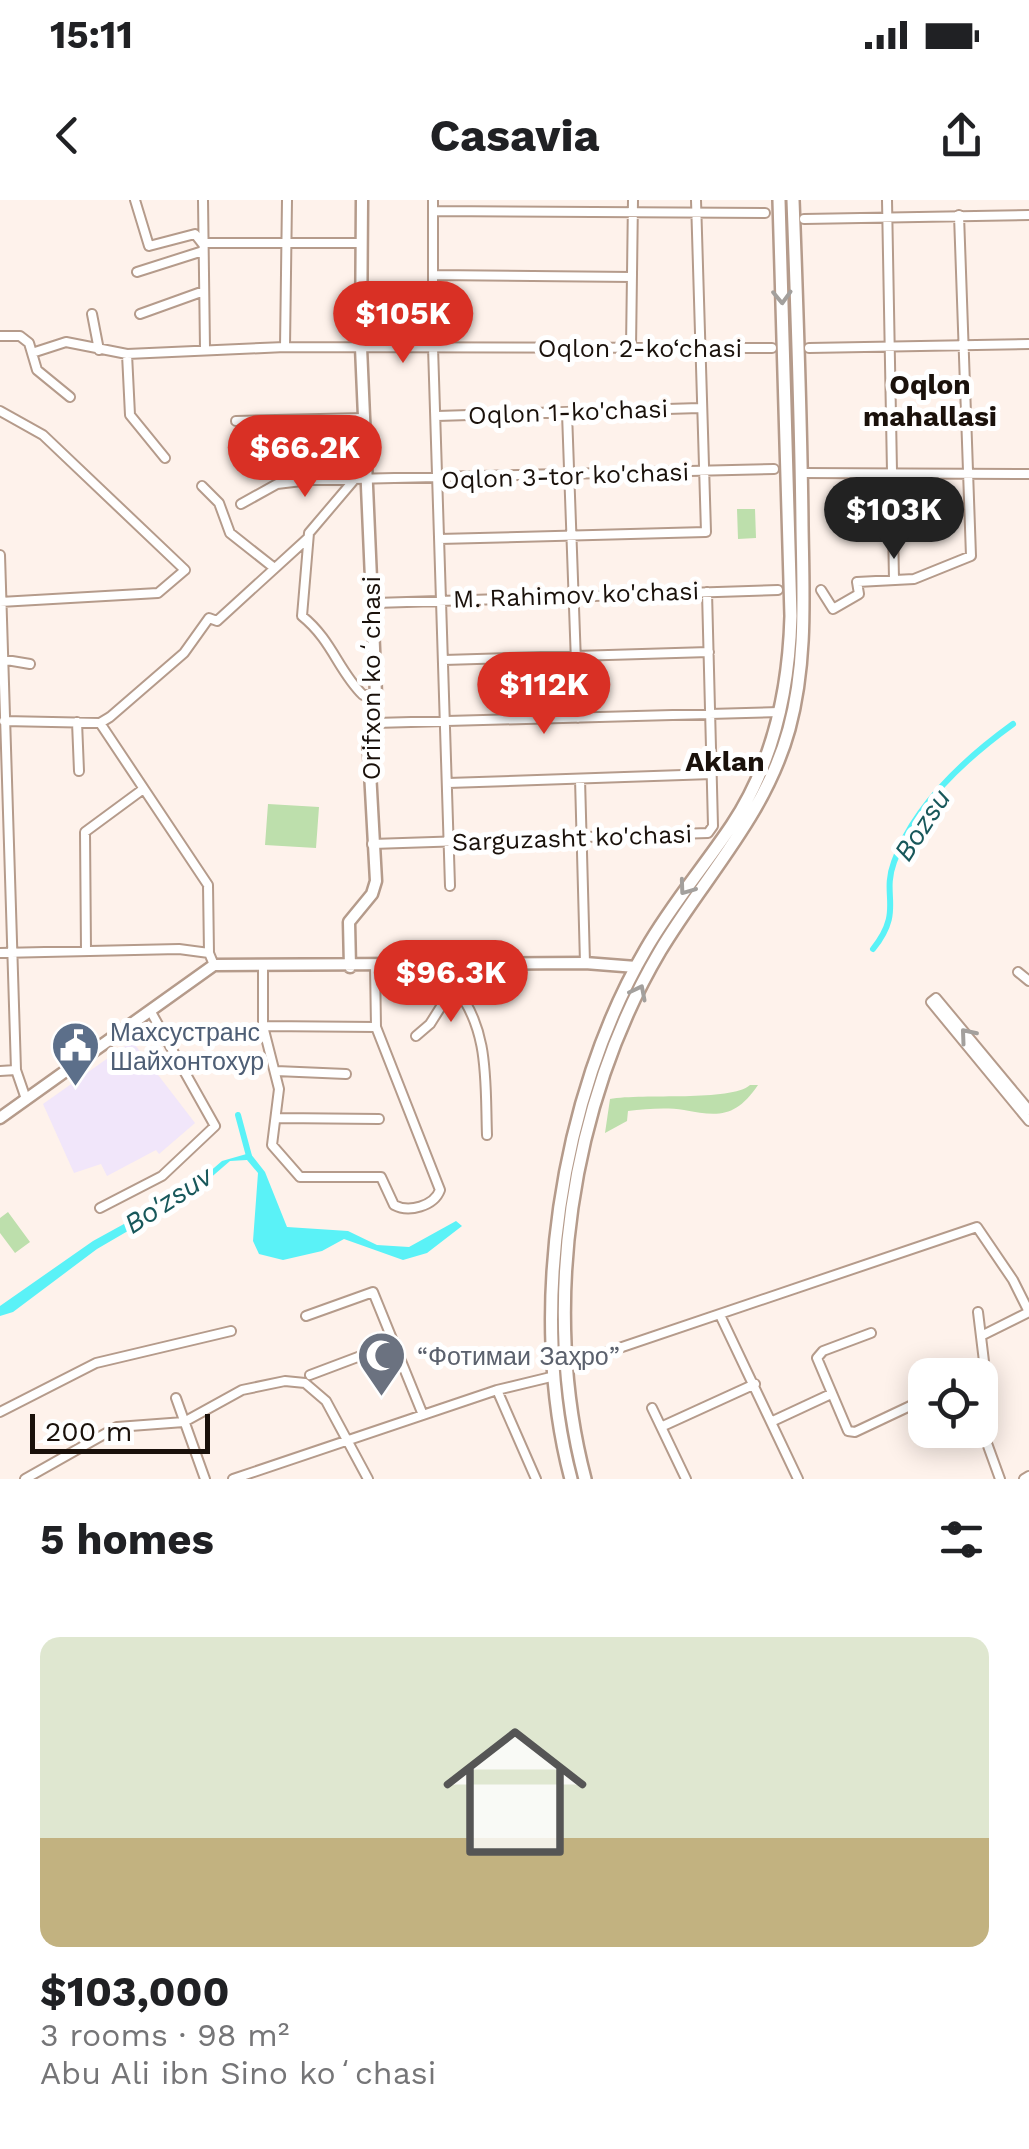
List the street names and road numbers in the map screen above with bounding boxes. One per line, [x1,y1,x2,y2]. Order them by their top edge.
street label: Oqlon 2-ko‘chasi [538,334,742,363]
street label: Oqlon 1-ko'chasi [468,394,668,430]
street label: Oqlon 3-tor ko'chasi [440,457,690,495]
street label: Orifxon koʻchasi [357,576,386,780]
street label: M. Rahimov ko'chasi [452,576,700,614]
street label: Sarguzasht ko'chasi [451,819,693,857]

